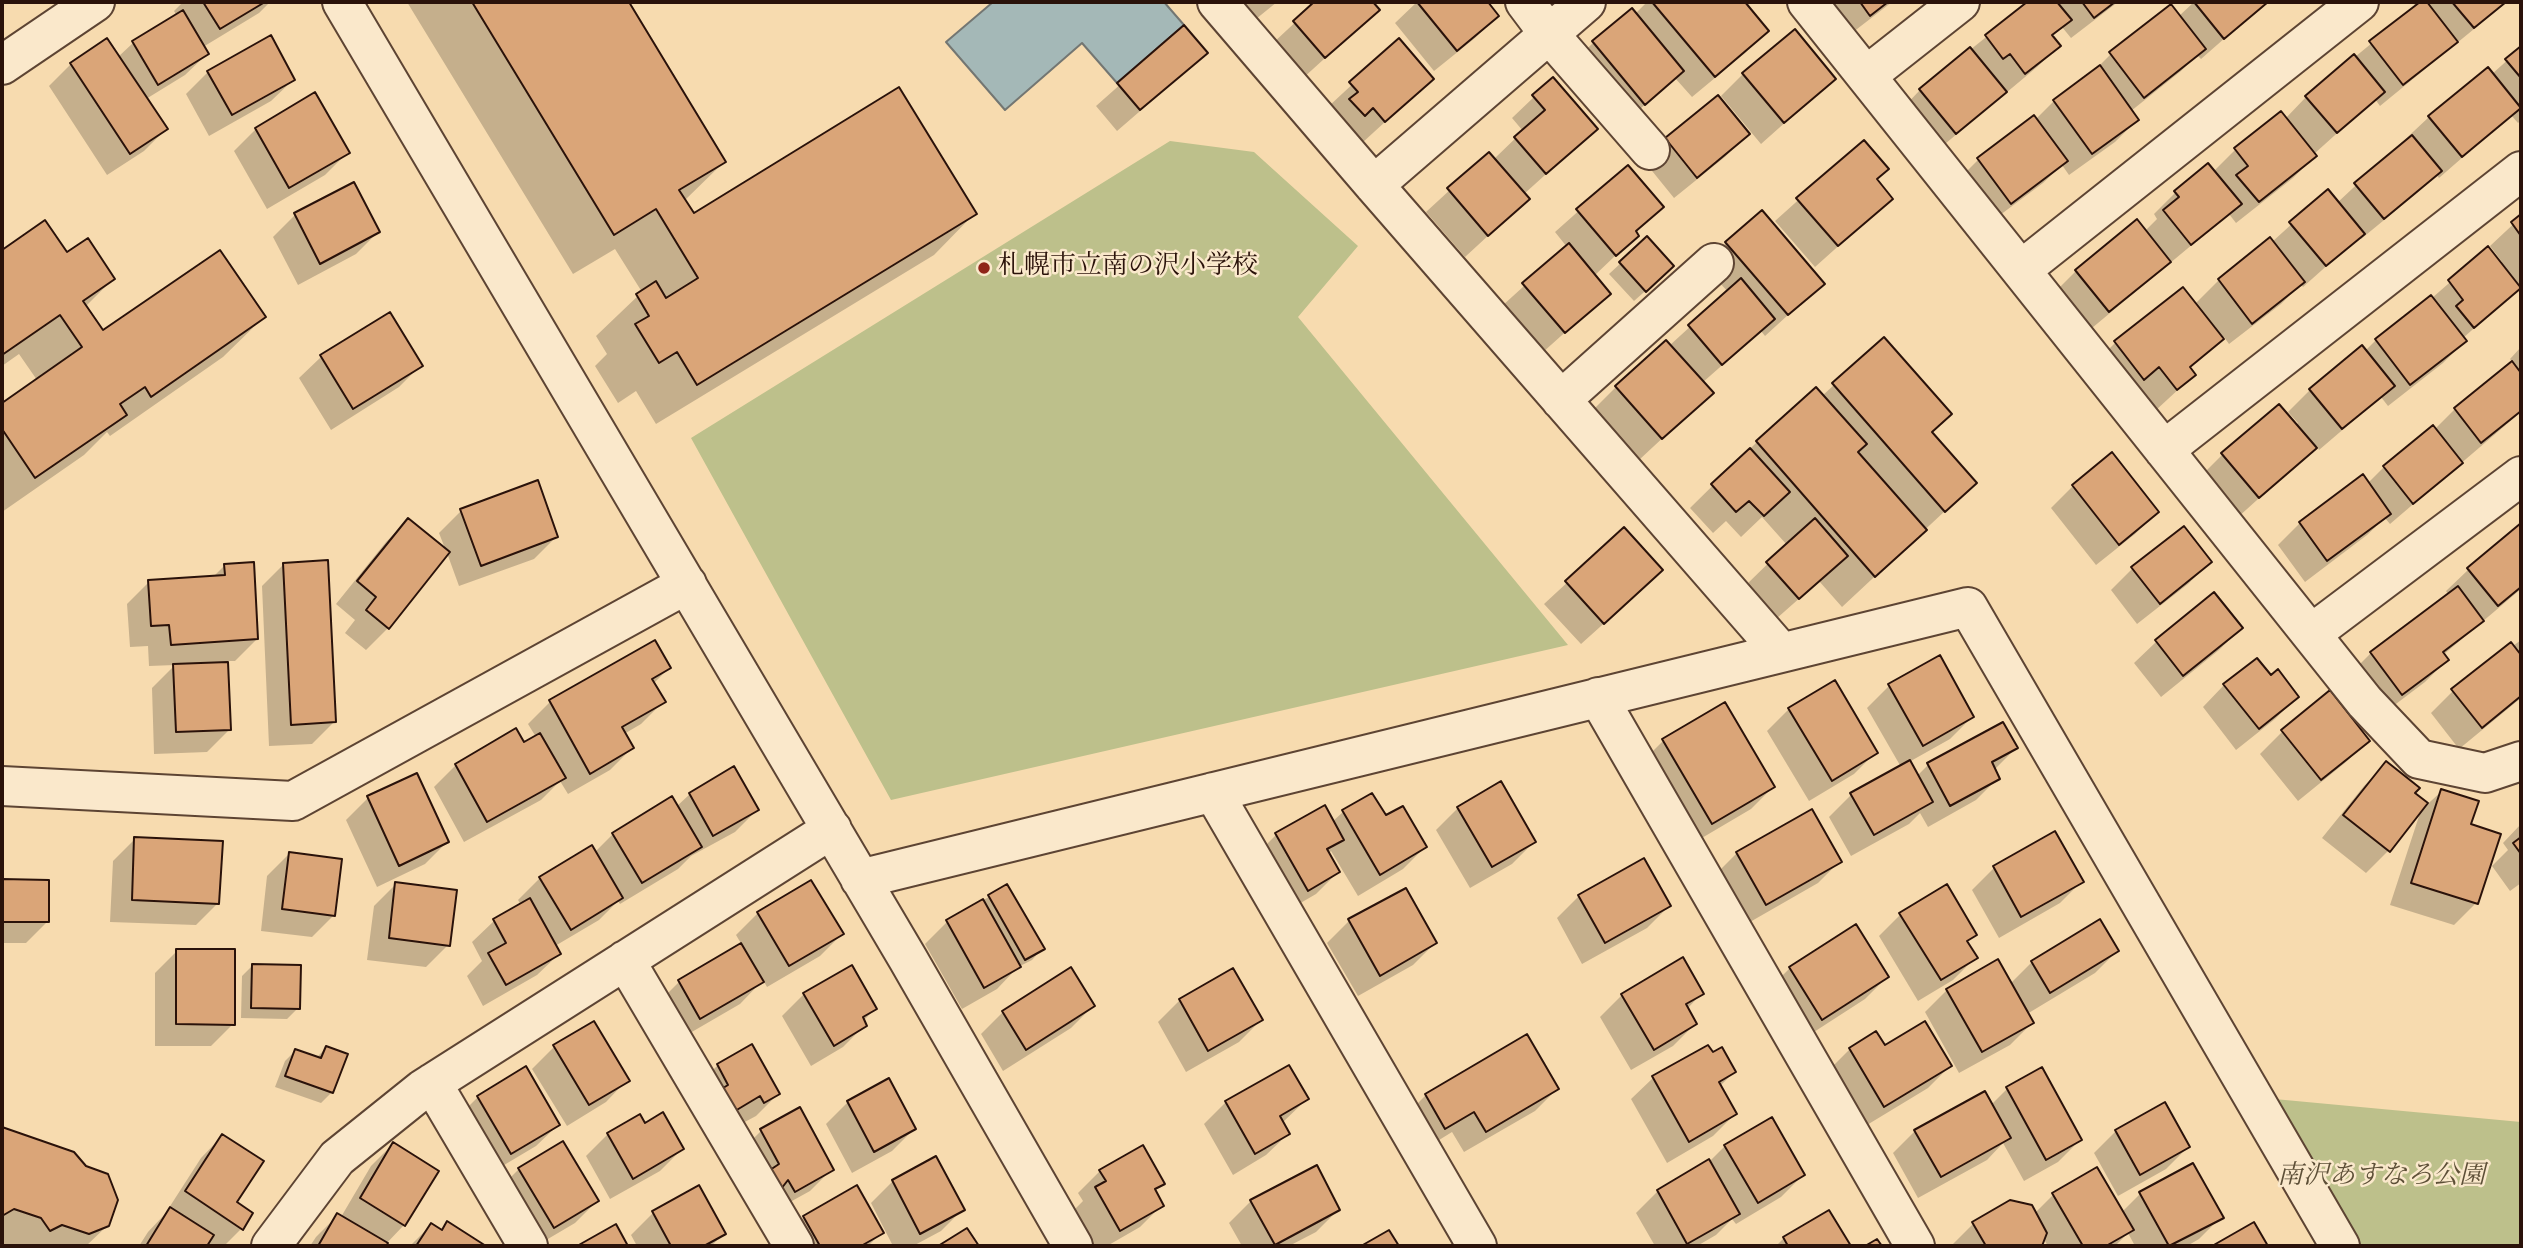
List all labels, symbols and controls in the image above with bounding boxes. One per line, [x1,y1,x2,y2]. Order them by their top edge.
place label: 札幌市立南の沢小学校 [998,252,1258,284]
marker: 札幌市立南の沢小学校 [976,260,992,276]
park label: 南沢あすなろ公園 [2277,1162,2485,1194]

